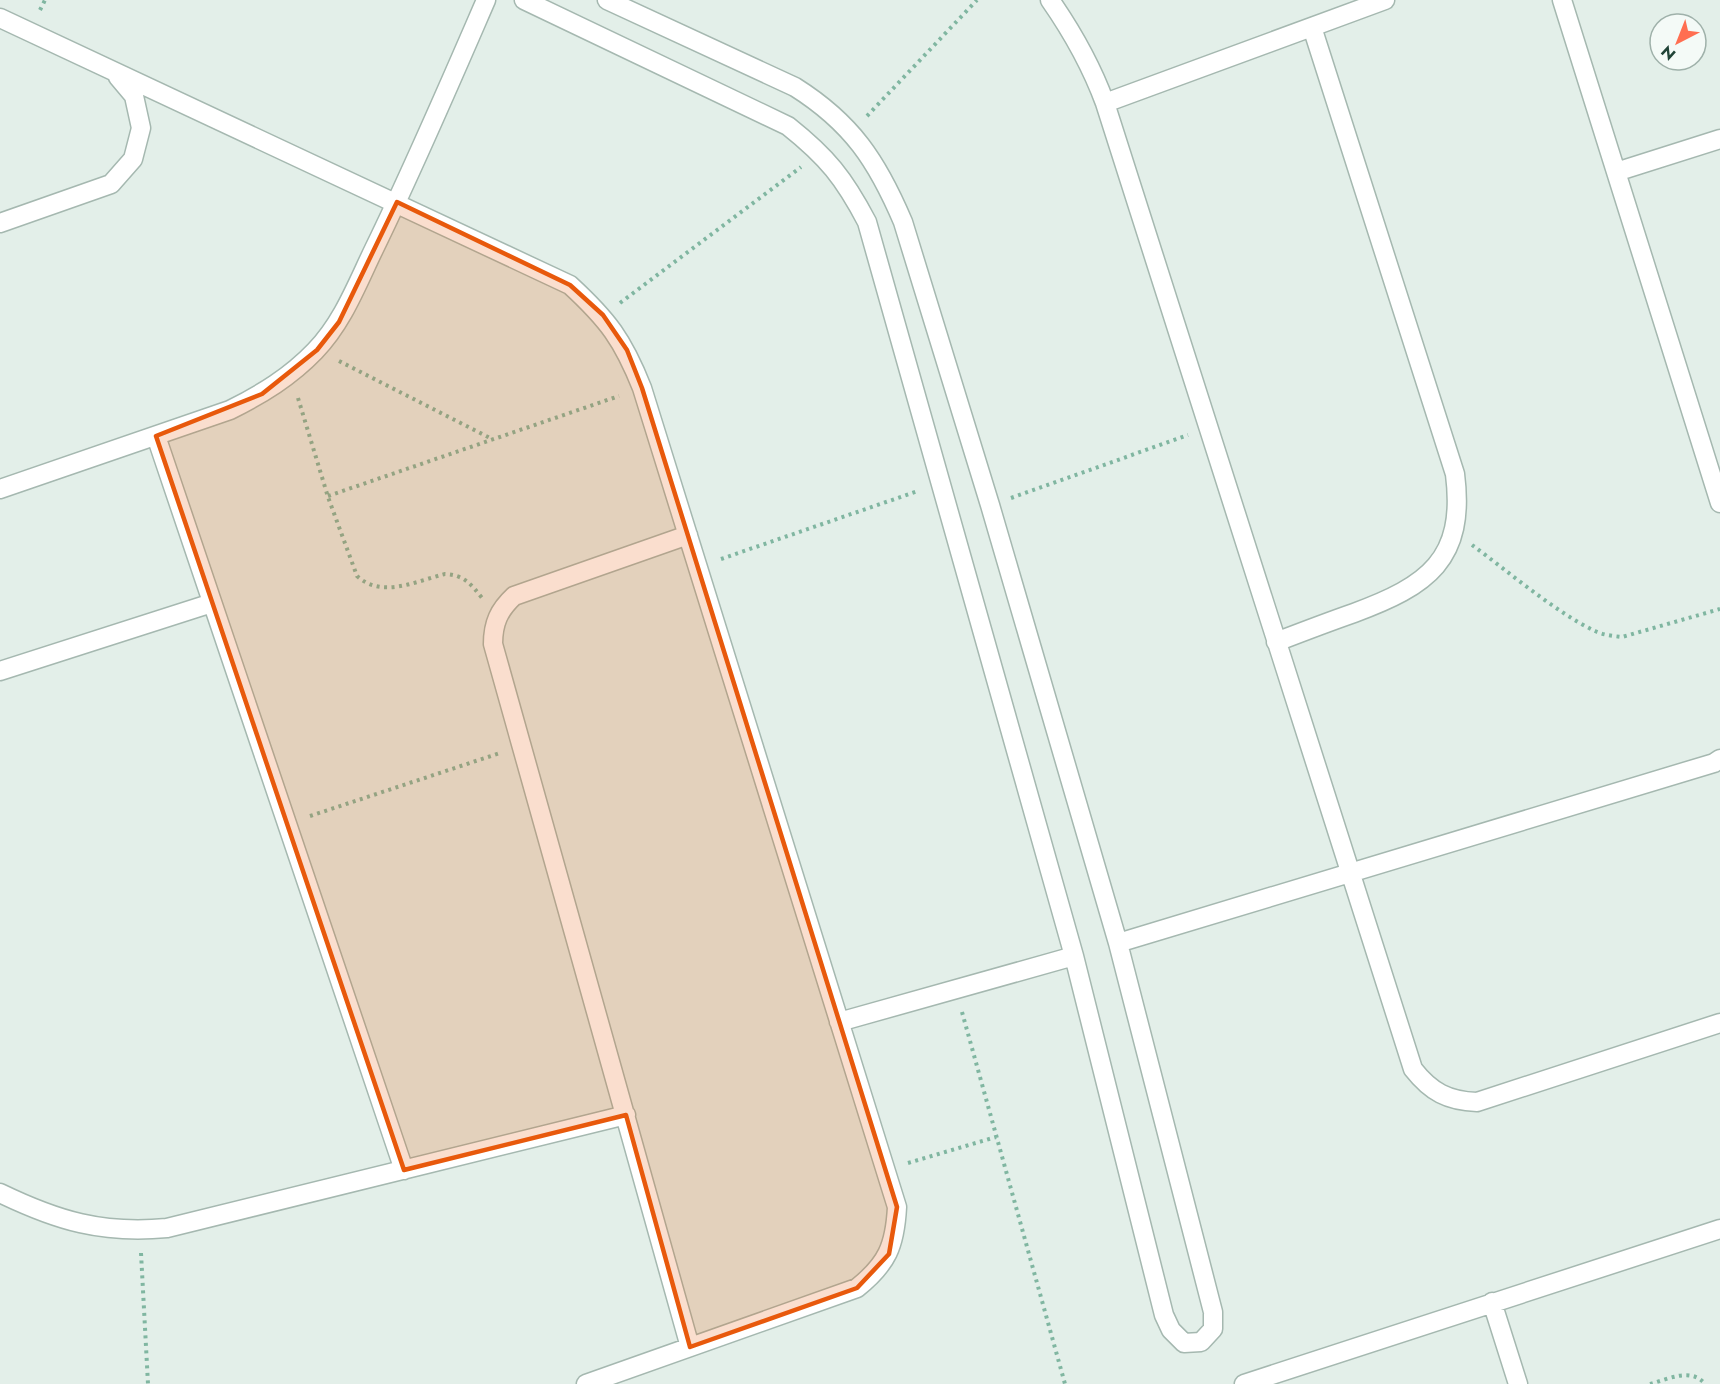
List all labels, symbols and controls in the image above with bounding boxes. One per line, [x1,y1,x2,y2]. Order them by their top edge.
north arrow [1648,12,1708,72]
text: N [1656,40,1681,66]

